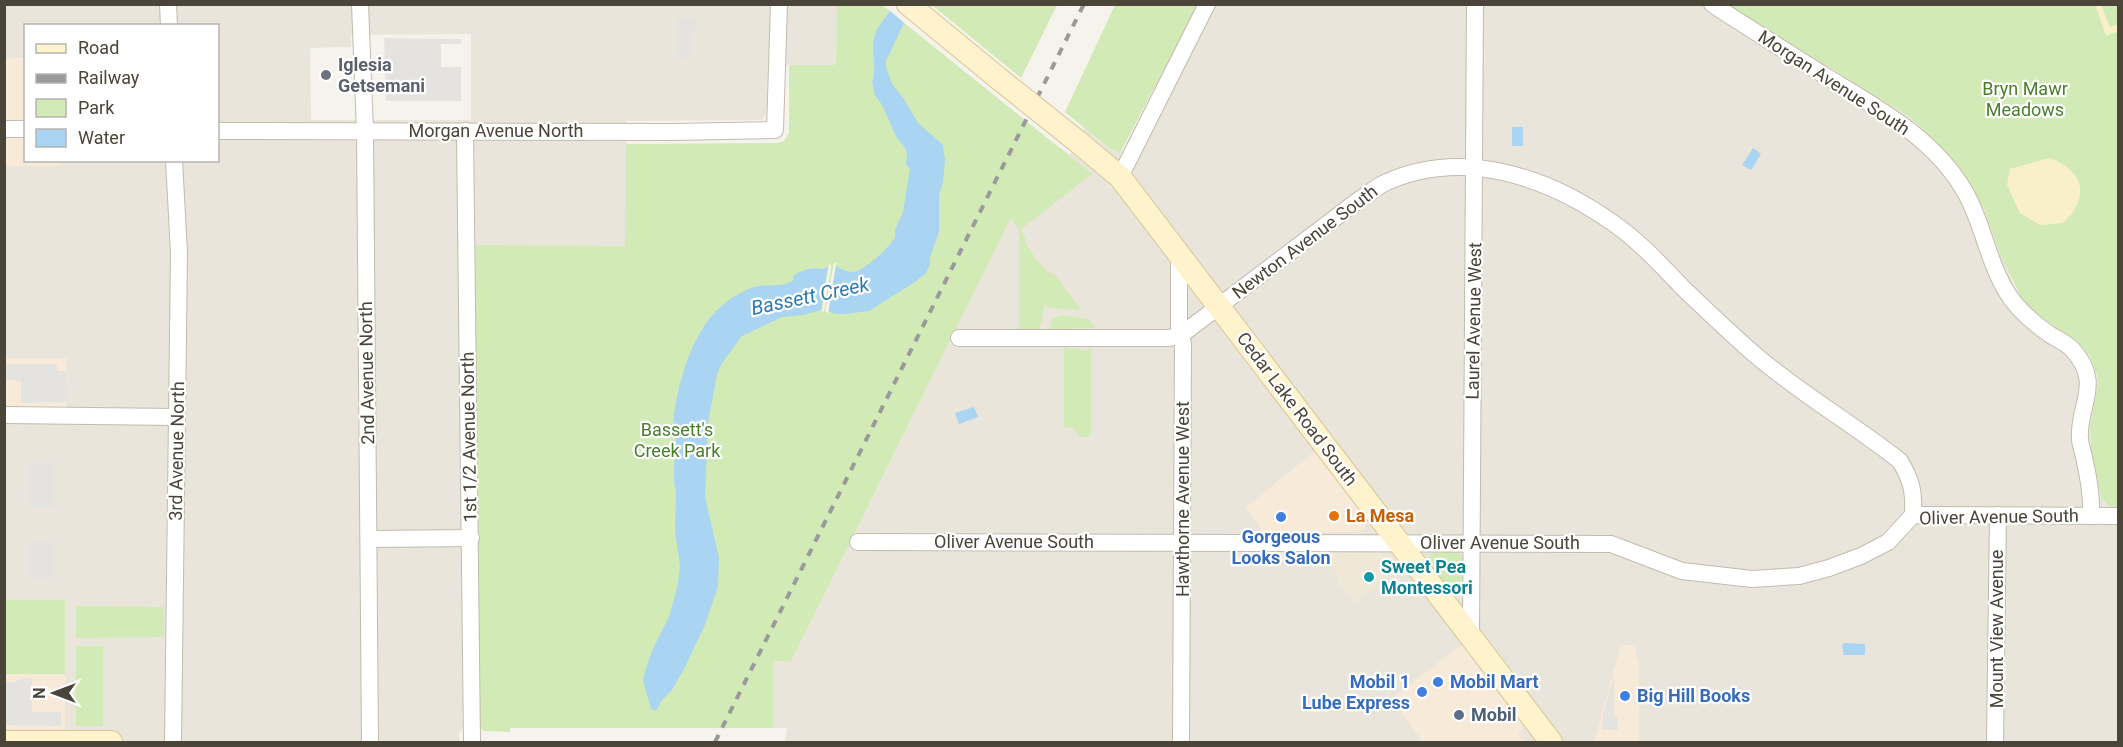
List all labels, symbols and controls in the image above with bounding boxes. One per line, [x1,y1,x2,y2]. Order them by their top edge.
legend [24,24,219,162]
street label: Morgan Avenue South [1755,26,1914,139]
text: Road [78,37,119,58]
place label: Iglesia Getsemani [338,54,425,96]
text: Railway [78,67,140,88]
marker: Iglesia Getsemani [319,68,333,82]
park label: Bryn Mawr Meadows [1982,78,2068,120]
text: Park [78,97,115,118]
street label: Morgan Avenue North [409,120,584,141]
text: Water [78,127,125,148]
street label: Newton Avenue South [1228,180,1381,303]
street label: Laurel Avenue West [1462,242,1485,400]
water label: Bassett Creek [749,272,872,320]
street label: 2nd Avenue North [355,301,378,445]
street label: Cedar Lake Road South [1233,328,1362,490]
street label: 1st 1/2 Avenue North [457,352,480,523]
street label: 3rd Avenue North [165,381,188,521]
street label: Hawthorne Avenue West [1172,401,1193,597]
park label: Bassett's Creek Park [634,419,721,461]
place label: La Mesa [1346,505,1415,526]
street label: Oliver Avenue South [1919,505,2079,528]
marker: La Mesa [1327,509,1341,523]
marker: Gorgeous Looks Salon [1274,510,1288,524]
place label: Gorgeous Looks Salon [1231,526,1331,568]
street label: Oliver Avenue South [934,531,1094,552]
street label: Oliver Avenue South [1420,532,1580,553]
street label: Mount View Avenue [1986,550,2007,708]
place label: Sweet Pea Montessori [1381,556,1473,598]
marker: Sweet Pea Montessori [1362,570,1376,584]
north arrow [24,663,84,723]
place label: Mobil 1 Lube Express [1302,671,1410,713]
place label: Mobil Mart [1450,671,1539,692]
marker: Mobil Mart [1431,675,1445,689]
marker: Mobil 1 Lube Express [1415,685,1429,699]
place label: Big Hill Books [1637,685,1750,706]
text: N [30,687,49,699]
marker: Big Hill Books [1618,689,1632,703]
place label: Mobil [1471,704,1517,725]
marker: Mobil [1452,708,1466,722]

